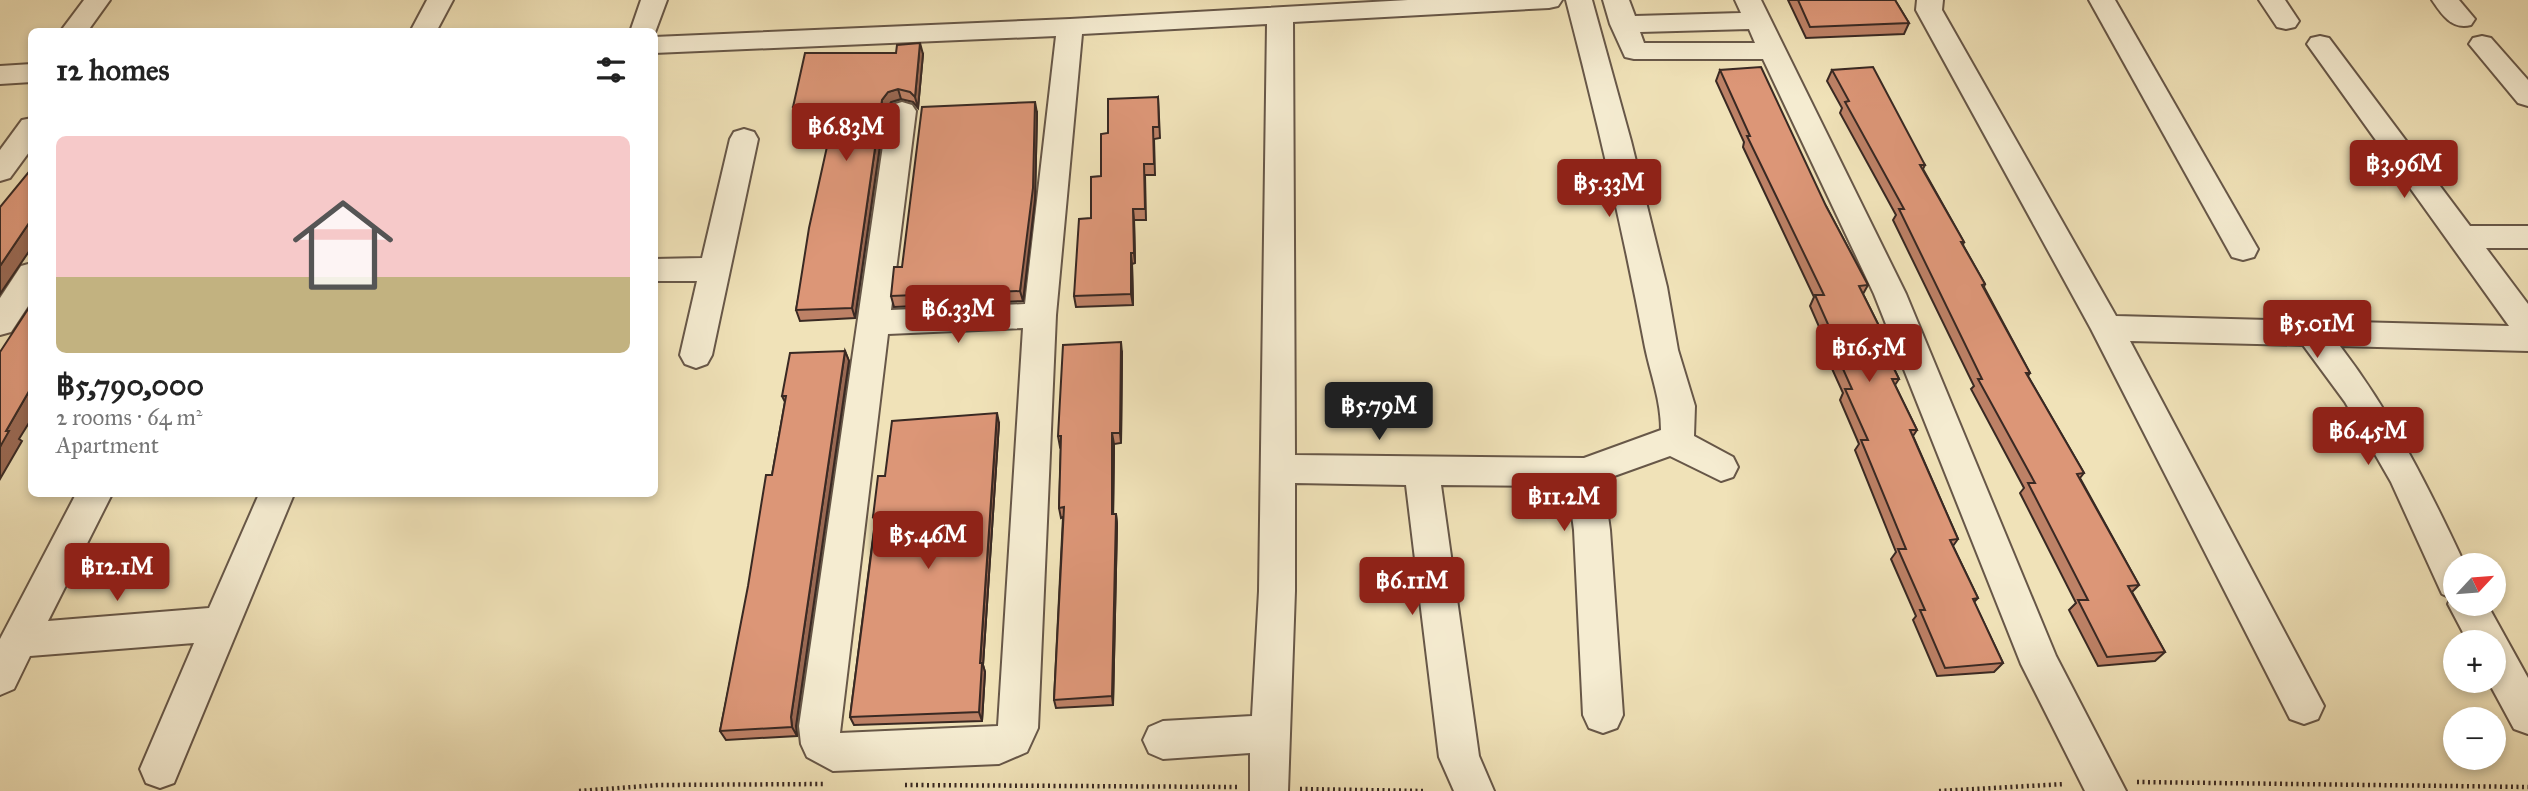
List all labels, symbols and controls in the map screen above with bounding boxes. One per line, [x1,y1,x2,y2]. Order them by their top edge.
icon: filters [592,51,630,89]
text: 12 homes [56,52,169,88]
pin: ฿6.83M [789,104,903,163]
text: ฿6.83M [808,112,884,140]
pin: ฿3.96M [2347,140,2461,200]
text: ฿3.96M [2366,149,2442,177]
pin: ฿5.33M [1552,160,1666,219]
text: ฿5.33M [1573,168,1645,196]
icon: home [280,182,406,308]
pin: ฿6.33M [901,286,1015,345]
text: ฿6.33M [921,294,995,322]
pin: ฿5.01M [2260,300,2374,360]
text: ฿5.01M [2279,309,2355,337]
pin: ฿16.5M [1812,324,1926,384]
text: ฿16.5M [1832,333,1906,361]
text: ฿5,790,000 [56,367,204,403]
pin: ฿5.79M [1322,382,1436,442]
text: ฿5.79M [1341,391,1417,419]
text: 2 rooms · 64 m² [56,403,202,431]
pin: ฿6.45M [2311,407,2425,467]
text: ฿6.45M [2329,416,2407,444]
text: Apartment [56,431,159,459]
pin: ฿11.2M [1507,474,1621,533]
text: ฿11.2M [1528,482,1600,510]
pin: ฿5.46M [871,512,985,571]
text: ฿5.46M [889,520,967,548]
pin: ฿12.1M [60,544,174,603]
text: ฿12.1M [80,552,154,580]
north arrow [2443,553,2506,616]
map controls [2443,553,2506,770]
pin: ฿6.11M [1355,558,1469,617]
text: ฿6.11M [1375,566,1449,594]
button: + [2443,630,2506,693]
button: − [2443,707,2506,770]

